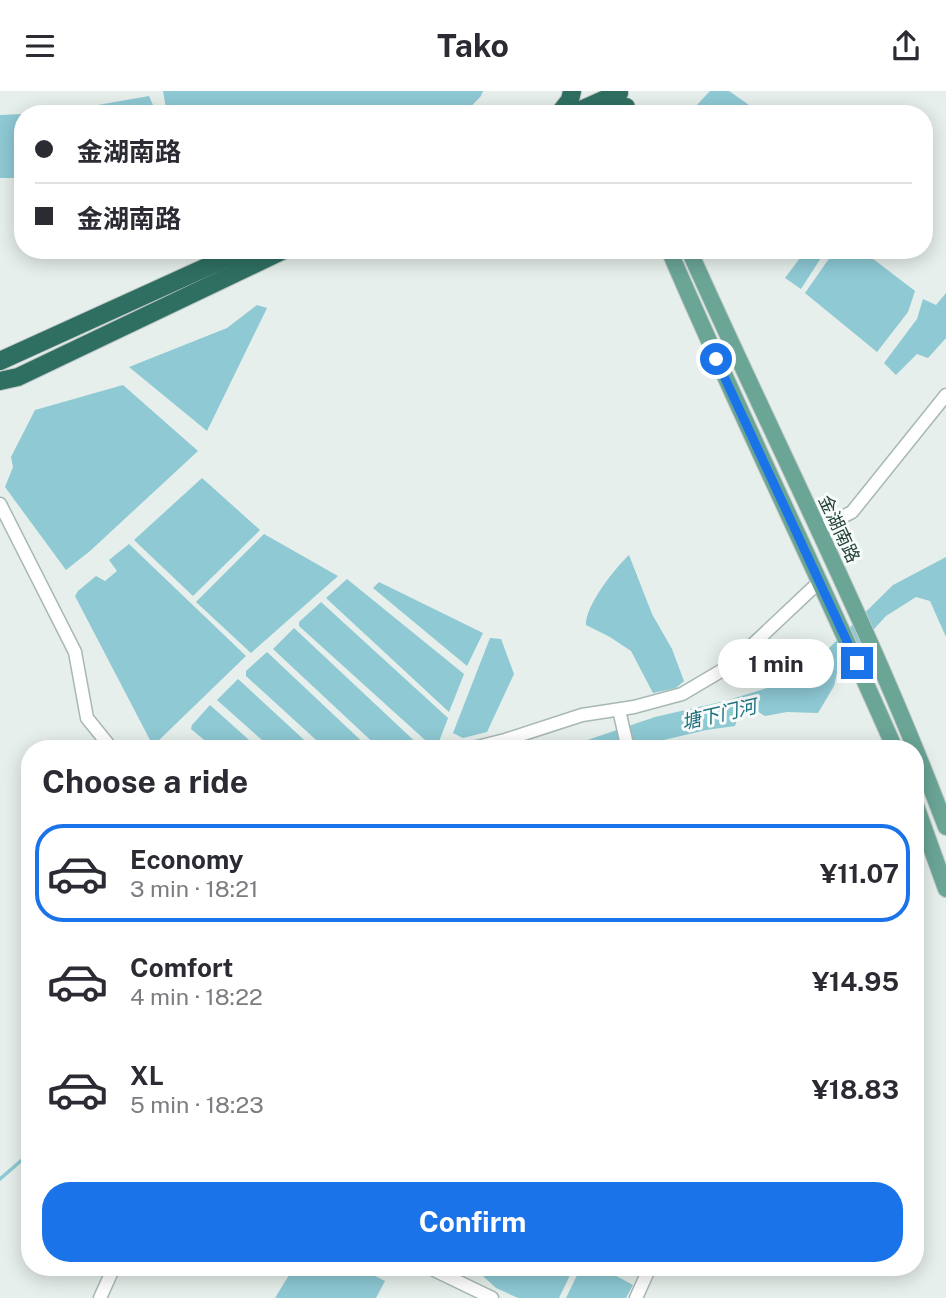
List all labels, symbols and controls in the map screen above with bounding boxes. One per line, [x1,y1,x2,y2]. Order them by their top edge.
icon: menu [21,27,59,65]
text: Tako [437,27,509,64]
icon: share [887,27,925,65]
text: 金湖南路 [77,136,181,167]
text: 金湖南路 [77,203,181,234]
route start [700,343,732,375]
street label: 金湖南路 [815,492,864,566]
callout: 1 min [717,639,832,687]
route end [841,647,873,679]
text: 1 min [748,650,804,677]
water label: 塘下门河 [679,694,762,733]
text: Choose a ride [42,763,248,800]
icon: car [46,842,109,905]
text: Economy [130,844,243,875]
text: ¥11.07 [820,858,899,889]
text: 3 min · 18:21 [130,875,258,902]
icon: car [46,950,109,1013]
text: Comfort [130,952,233,983]
text: ¥14.95 [812,966,899,997]
text: 4 min · 18:22 [130,983,263,1010]
icon: car [46,1058,109,1121]
text: XL [130,1060,164,1091]
text: ¥18.83 [812,1074,899,1105]
text: 5 min · 18:23 [130,1091,264,1118]
button: Confirm [42,1182,903,1262]

